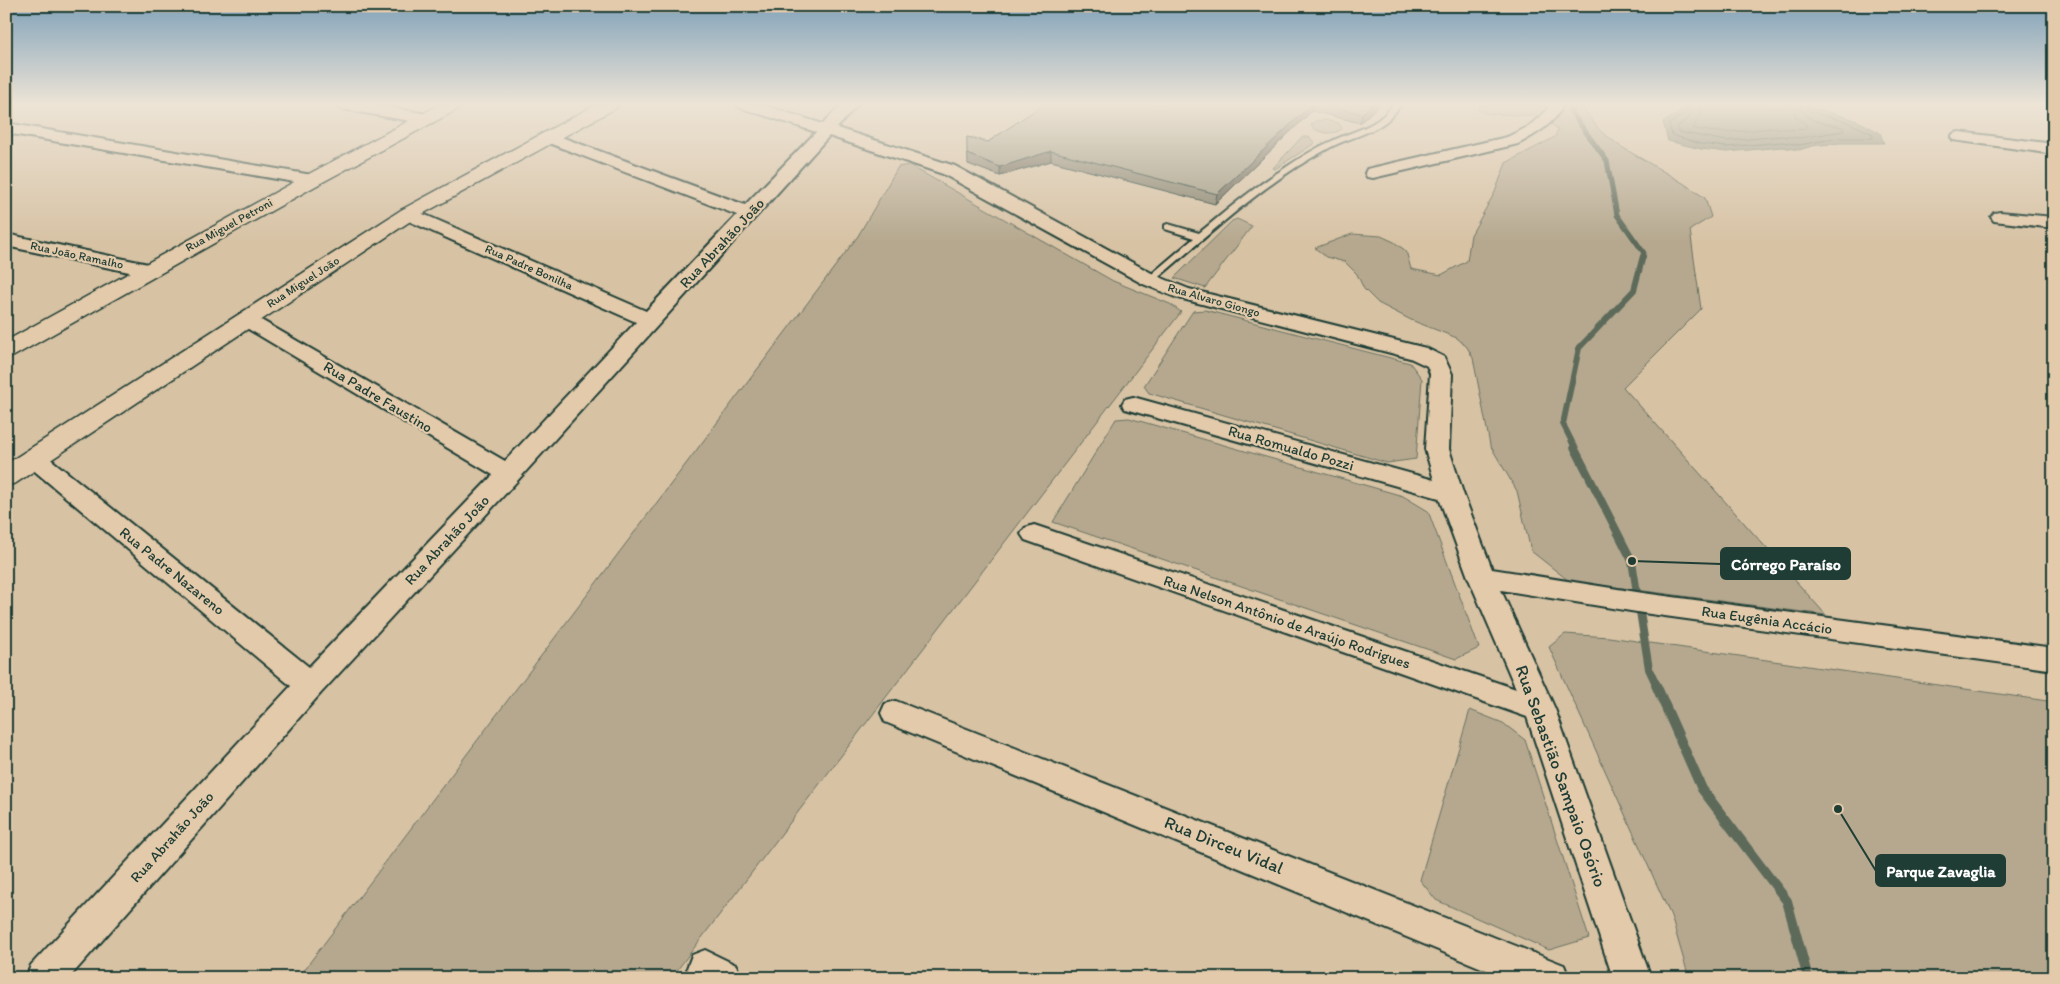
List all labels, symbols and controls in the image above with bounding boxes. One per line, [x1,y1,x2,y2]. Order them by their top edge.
street label: Rua Abrahão João [676,194,768,292]
street label: Rua Miguel Petroni [183,195,275,255]
street label: Rua João Ramalho [29,238,125,272]
street label: Rua Padre Bonilha [483,241,576,293]
street label: Rua Miguel João [264,253,342,311]
street label: Rua Alvaro Giongo [1166,280,1262,320]
street label: Rua Padre Faustino [320,357,436,437]
street label: Rua Romualdo Pozzi [1226,421,1356,475]
street label: Rua Abrahão João [401,491,493,589]
street label: Rua Padre Nazareno [116,523,228,619]
callout: Córrego Paraíso [1721,548,1850,579]
text: Córrego Paraíso [1731,555,1841,575]
street label: Rua Nelson Antônio de Araújo Rodrigues [1161,571,1413,673]
street label: Rua Eugênia Accácio [1700,602,1834,638]
street label: Rua Sebastião Sampaio Osório [1511,662,1611,890]
street label: Rua Abrahão João [126,788,218,886]
street label: Rua Dirceu Vidal [1161,811,1287,879]
callout: Parque Zavaglia [1876,855,2005,886]
text: Parque Zavaglia [1886,862,1996,882]

